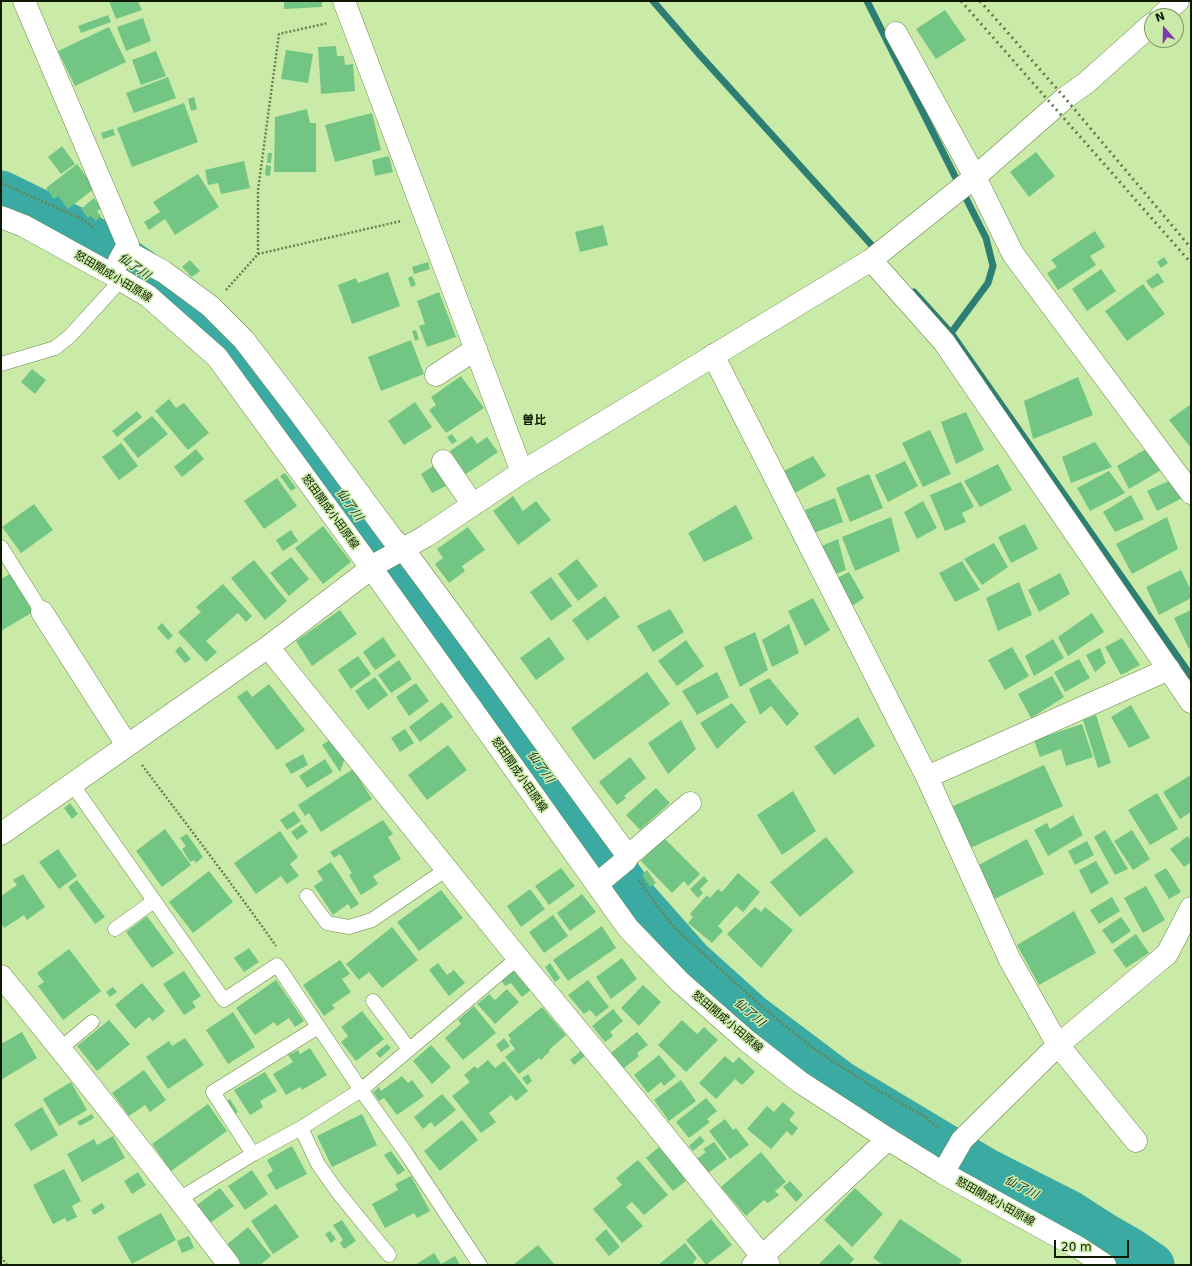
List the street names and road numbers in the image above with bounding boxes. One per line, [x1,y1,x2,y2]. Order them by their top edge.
street label: 怒田開成小田原線 [72,249,154,305]
street label: 怒田開成小田原線 [299,473,361,551]
street label: 怒田開成小田原線 [488,735,550,815]
street label: 怒田開成小田原線 [689,989,765,1055]
street label: 怒田開成小田原線 [953,1175,1037,1229]

